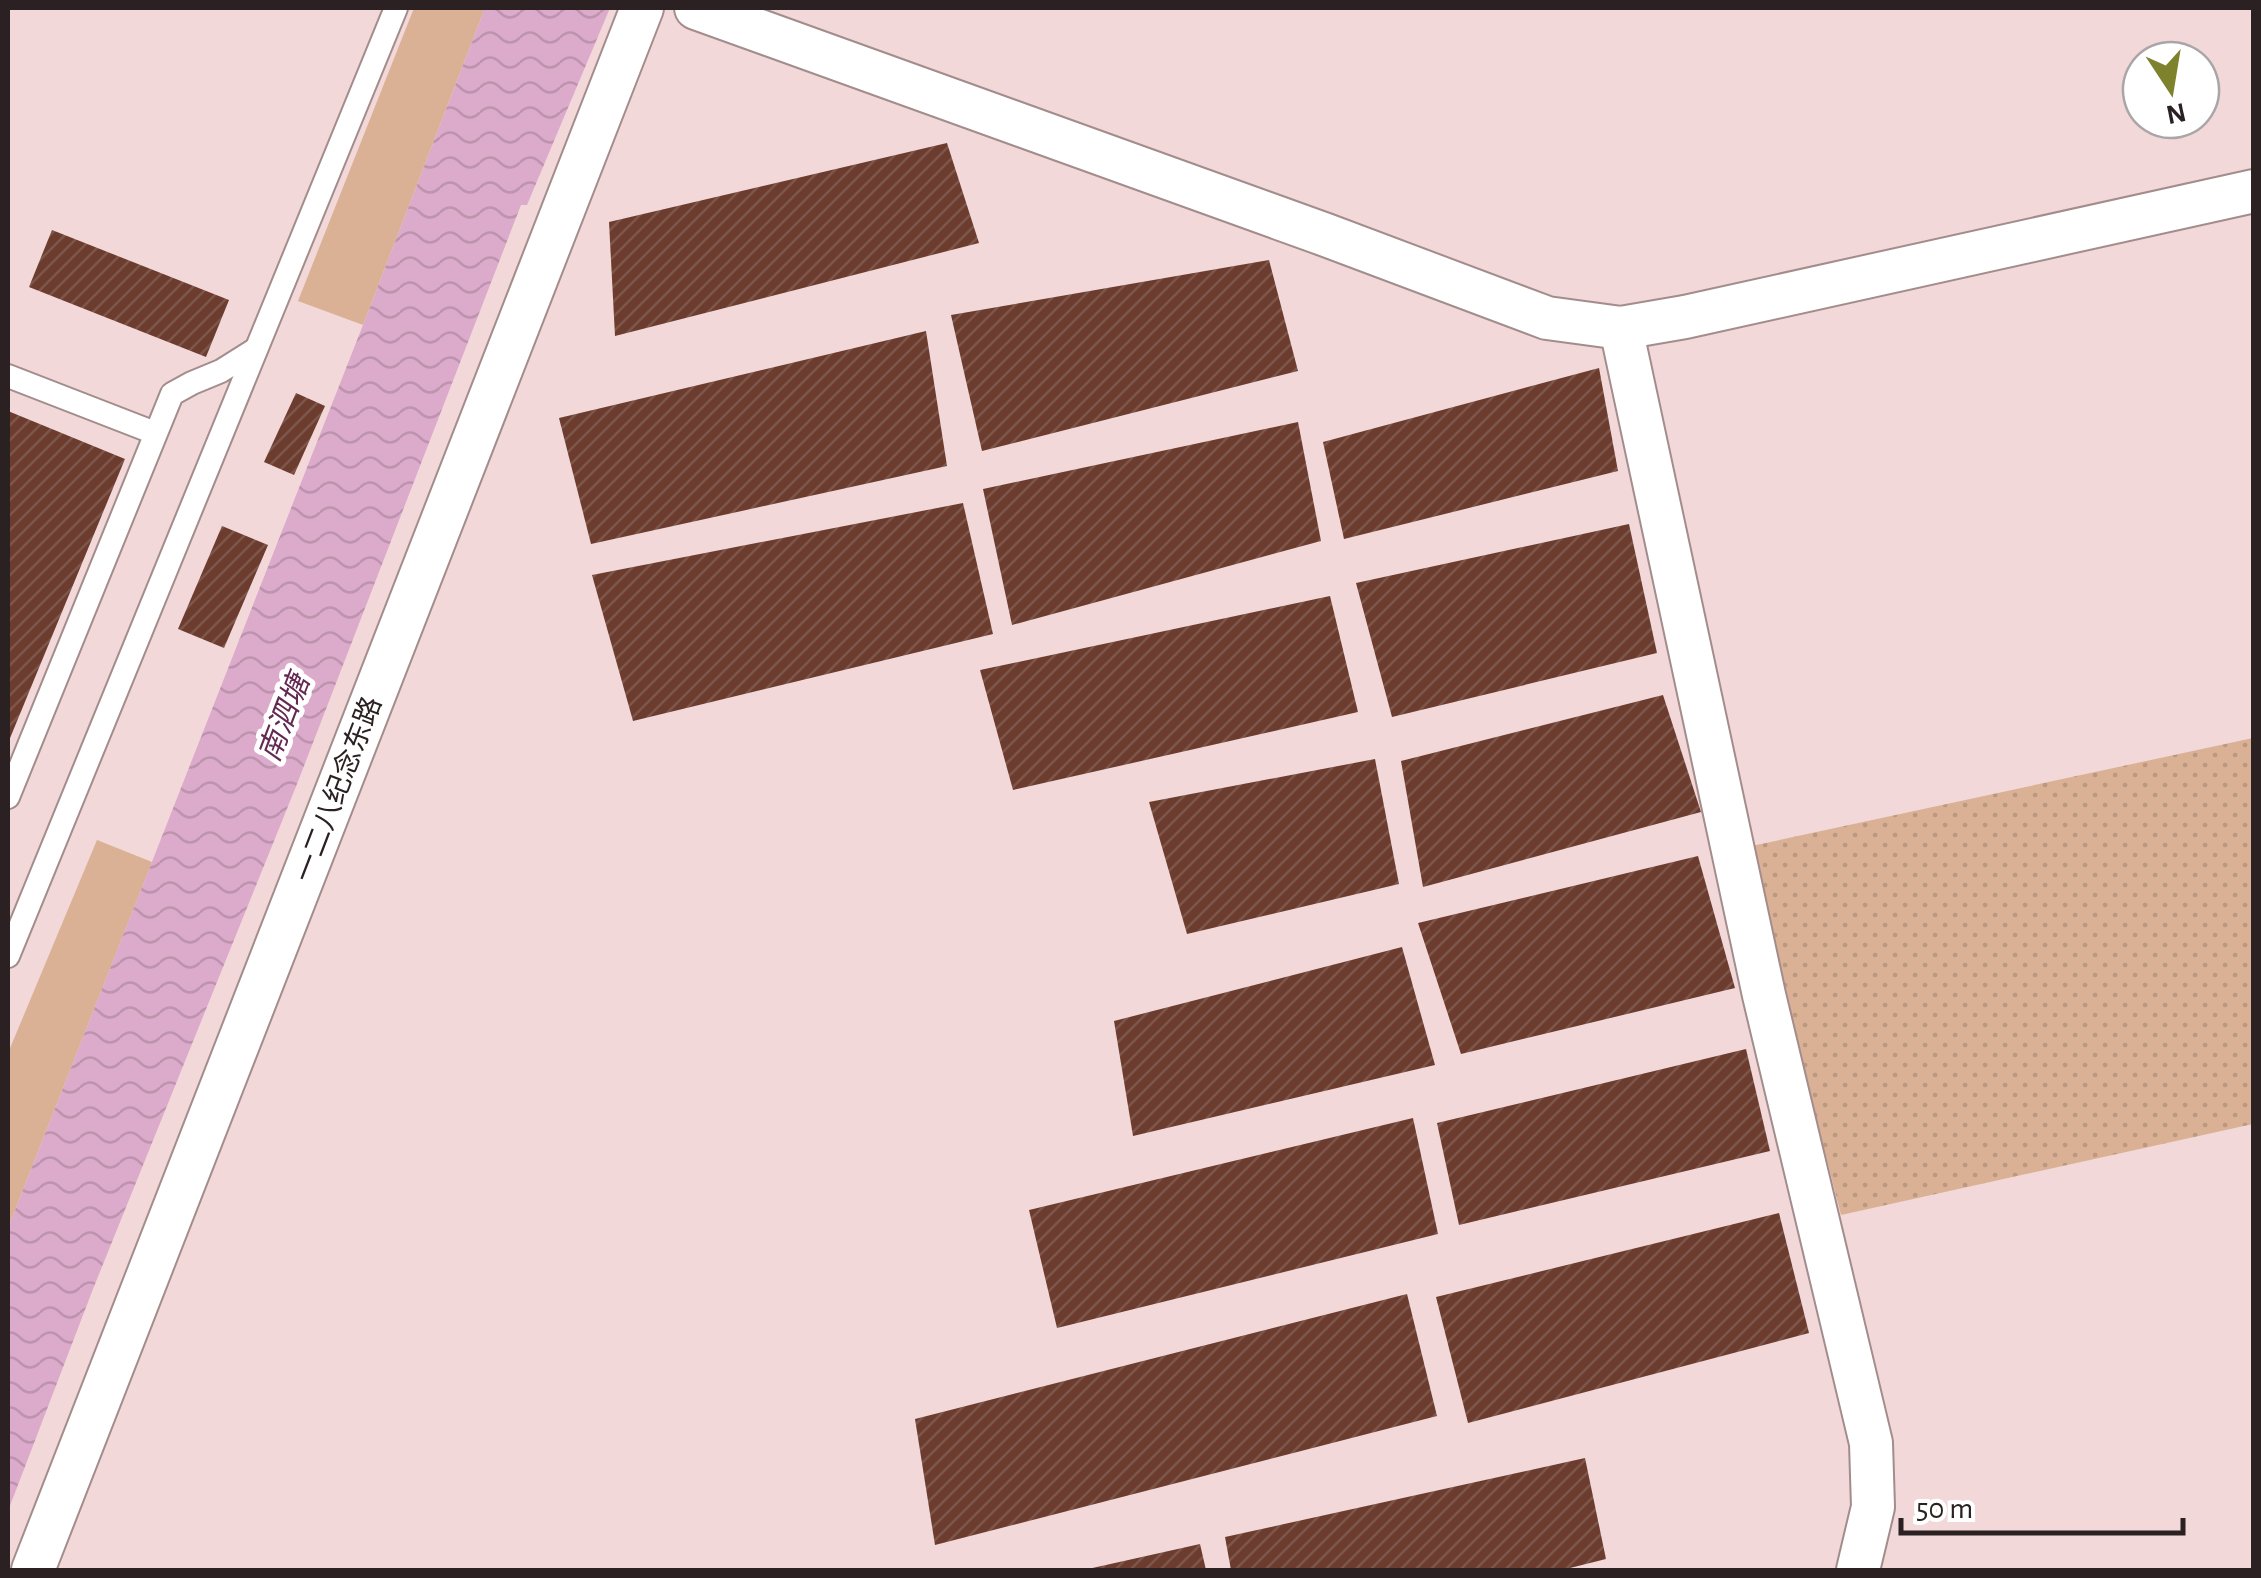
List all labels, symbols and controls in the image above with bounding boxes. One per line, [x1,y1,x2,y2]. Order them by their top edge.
north arrow [2121,40,2221,140]
text: N [2163,97,2188,128]
water label: 南泗塘 [253,666,317,766]
street label: 一二八纪念东路 [288,692,387,886]
scale bar [1901,1473,2184,1535]
text: 50 m [1916,1494,1973,1524]

